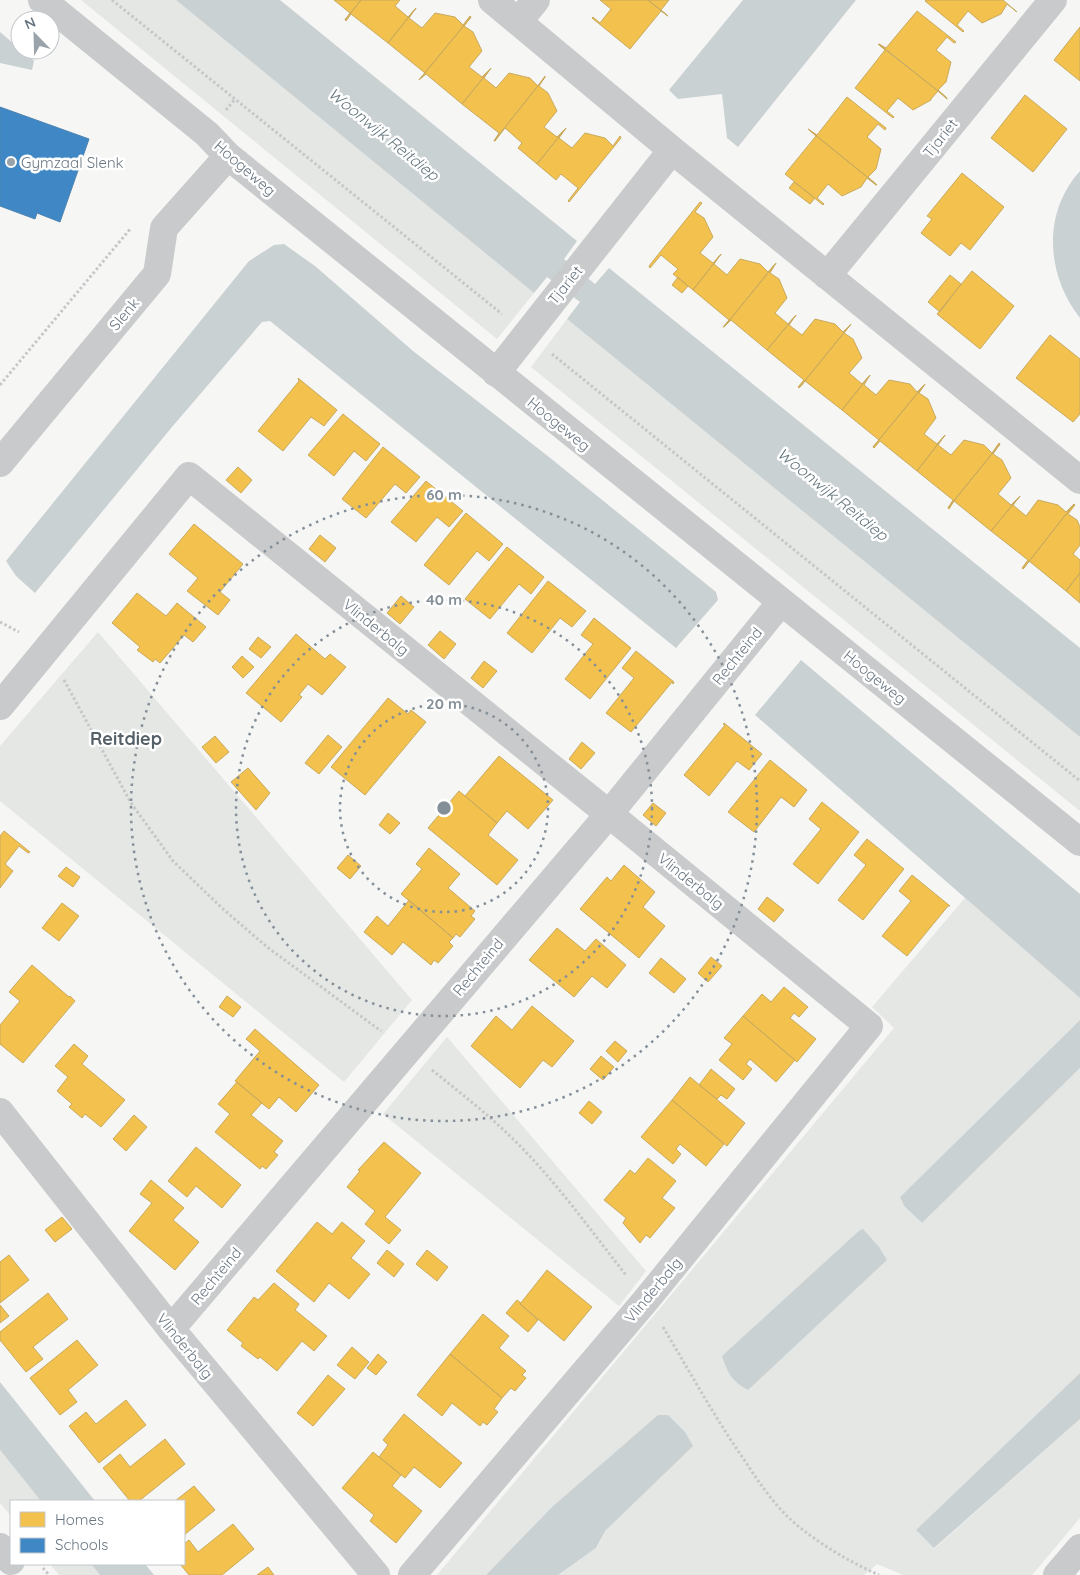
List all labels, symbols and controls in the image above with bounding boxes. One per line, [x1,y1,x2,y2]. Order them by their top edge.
north arrow [10,10,60,60]
text: N [22,13,38,33]
water label: Woonwijk Reitdiep [325,83,444,186]
street label: Tjariet [919,115,961,161]
street label: Hoogeweg [210,136,280,200]
place label: Gymzaal Slenk [21,153,124,172]
marker: Gymzaal Slenk [5,156,17,168]
street label: Tjariet [544,262,586,308]
street label: Slenk [105,294,143,334]
street label: Hoogeweg [524,393,594,455]
water label: Woonwijk Reitdiep [774,443,893,546]
text: 60 m [426,485,462,504]
text: 40 m [426,590,462,609]
street label: Vlinderbalg [339,595,413,659]
street label: Rechteind [708,623,766,689]
street label: Hoogeweg [840,646,910,708]
text: 20 m [426,694,462,713]
district label: Reitdiep [90,727,162,750]
centre of rings [435,799,453,817]
street label: Vlinderbalg [654,849,728,913]
street label: Rechteind [448,934,508,1000]
street label: Rechteind [186,1243,246,1309]
street label: Vlinderbalg [620,1253,686,1327]
street label: Vlinderbalg [153,1309,217,1383]
legend [10,1500,185,1565]
text: Homes [55,1510,104,1529]
text: Schools [55,1535,108,1554]

